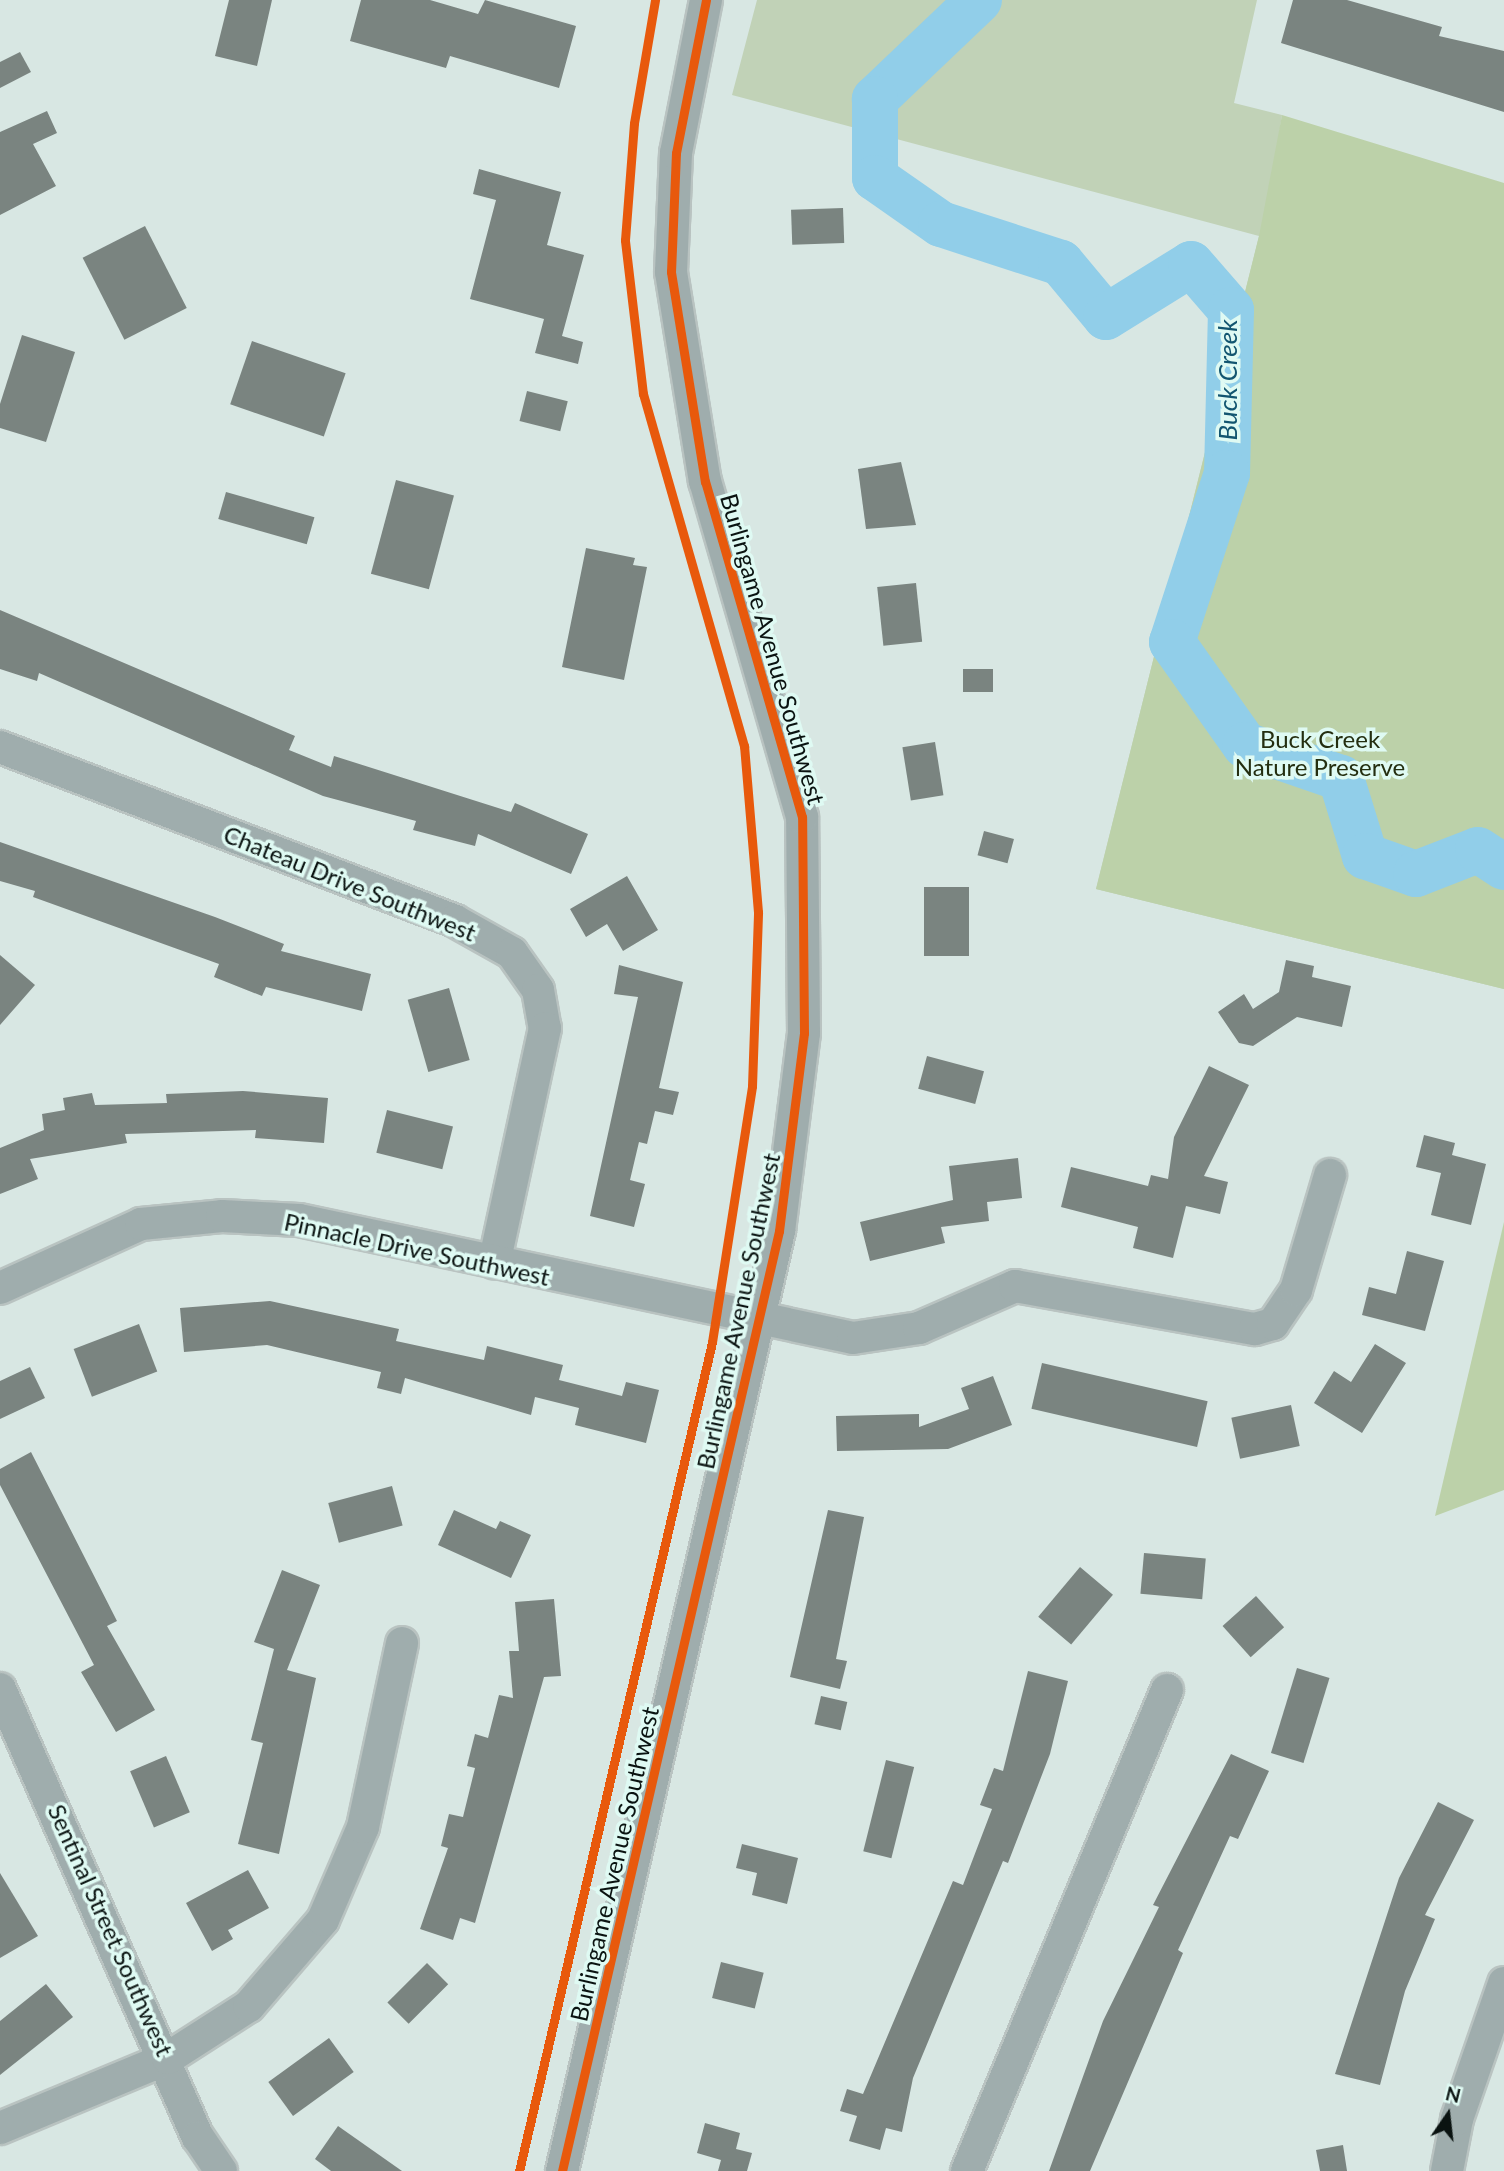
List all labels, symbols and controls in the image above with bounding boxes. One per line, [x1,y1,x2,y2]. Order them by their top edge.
water label: Buck Creek [1212,319,1244,441]
street label: Burlingame Avenue Southwest [715,490,831,808]
park label: Buck Creek Nature Preserve [1235,725,1405,781]
street label: Chateau Drive Southwest [220,819,480,947]
street label: Burlingame Avenue Southwest [690,1150,786,1472]
street label: Pinnacle Drive Southwest [282,1207,552,1291]
street label: Burlingame Avenue Southwest [564,1703,664,2025]
street label: Sentinal Street Southwest [42,1800,180,2060]
north arrow [1413,2080,1483,2150]
text: N [1443,2081,1463,2107]

